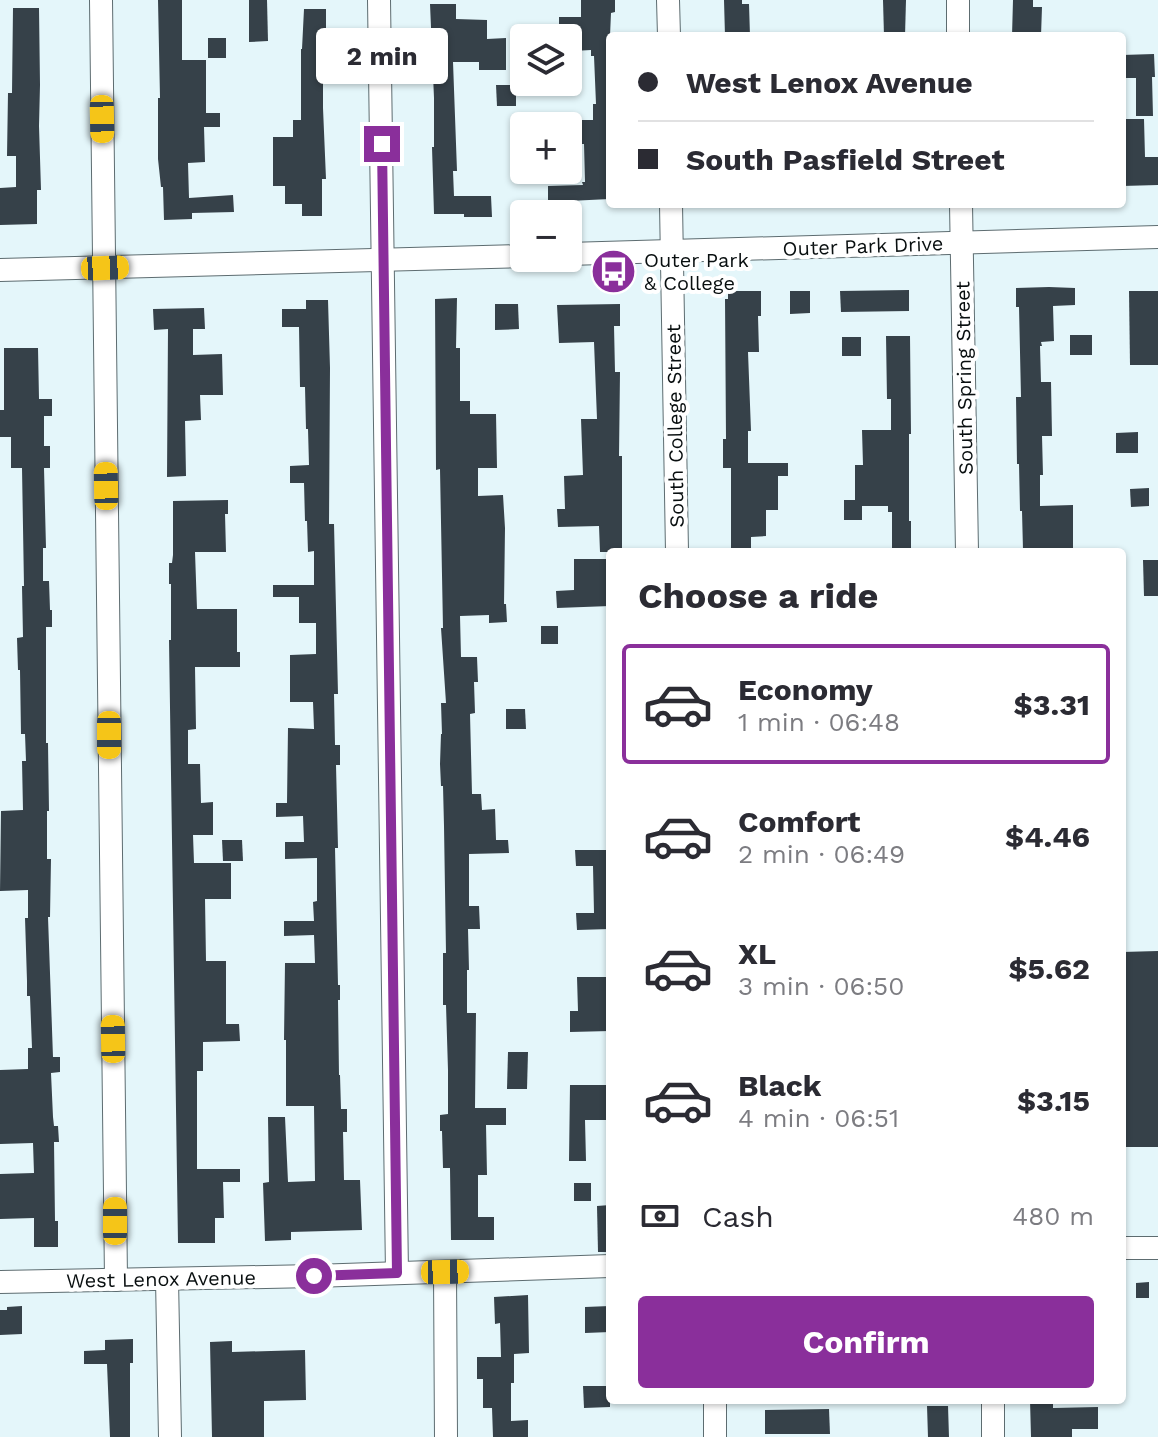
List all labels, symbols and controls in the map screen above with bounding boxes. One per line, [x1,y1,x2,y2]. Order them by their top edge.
map controls [510,24,582,272]
button: layers [510,24,582,96]
callout: 2 min [316,28,448,84]
text: 2 min [346,41,418,71]
text: West Lenox Avenue [686,65,973,100]
car [90,95,114,143]
button: + [510,112,582,184]
route end [364,126,400,162]
text: South Pasfield Street [686,142,1005,177]
button: − [510,200,582,272]
street label: Outer Park Drive [782,231,944,261]
bus stop icon: Outer Park & College [589,247,637,295]
place label: Outer Park & College [644,248,749,295]
car [81,255,129,281]
street label: South Spring Street [950,280,978,475]
street label: South College Street [661,323,689,528]
car [94,462,118,510]
text: Choose a ride [638,575,878,617]
icon: car [642,668,714,740]
text: Economy [738,672,873,707]
text: $3.31 [1014,687,1090,722]
text: 1 min · 06:48 [738,707,900,737]
car [97,711,121,759]
icon: car [642,800,714,872]
text: Comfort [738,804,860,839]
text: $4.46 [1005,819,1090,854]
text: 2 min · 06:49 [738,839,905,869]
icon: car [642,932,714,1004]
text: XL [738,936,776,971]
text: $5.62 [1008,951,1090,986]
text: 3 min · 06:50 [738,971,904,1001]
car [101,1015,125,1063]
icon: car [642,1064,714,1136]
text: Black [738,1068,822,1103]
text: $3.15 [1017,1083,1090,1118]
text: 4 min · 06:51 [738,1103,899,1133]
icon: cash [638,1194,682,1238]
car [103,1197,127,1245]
text: Cash [702,1199,774,1234]
text: 480 m [1012,1201,1094,1231]
route start [296,1258,332,1294]
car [421,1260,469,1284]
street label: West Lenox Avenue [66,1265,256,1293]
button: Confirm [638,1296,1094,1388]

